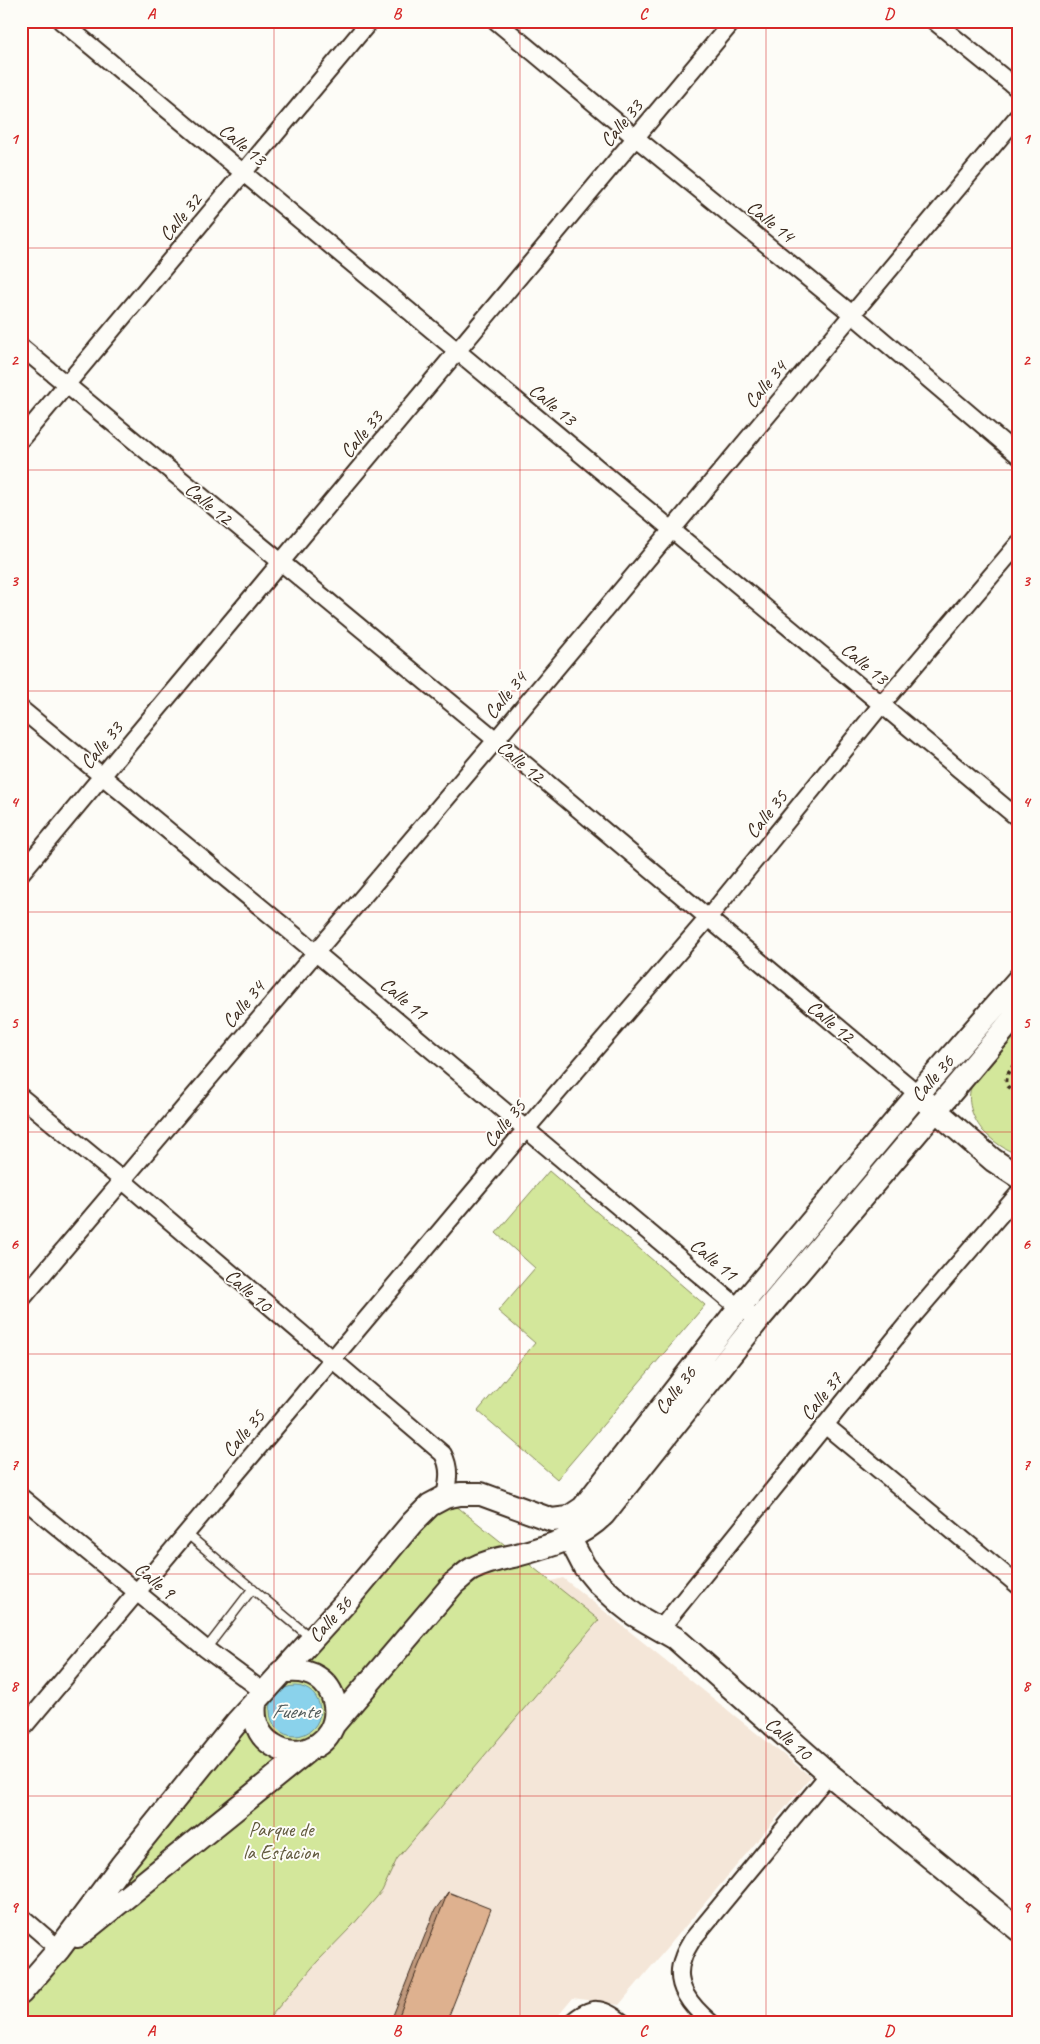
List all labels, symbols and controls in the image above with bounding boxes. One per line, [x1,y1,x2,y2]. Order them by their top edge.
text: A [147,4,157,24]
text: B [393,4,403,24]
text: C [639,4,649,24]
text: D [884,4,895,24]
street label: Calle 33 [594,93,650,152]
street label: Calle 13 [214,117,273,173]
text: 1 [10,129,19,149]
text: 1 [1022,129,1031,149]
street label: Calle 32 [153,187,209,246]
street label: Calle 14 [742,195,801,249]
text: 2 [10,350,19,370]
text: 2 [1022,350,1031,370]
street label: Calle 34 [738,354,794,413]
street label: Calle 13 [524,377,583,433]
street label: Calle 33 [334,404,390,463]
street label: Calle 12 [180,476,239,532]
text: 3 [10,571,19,591]
text: 3 [1022,571,1031,591]
street label: Calle 13 [836,636,895,692]
street label: Calle 34 [478,665,534,724]
street label: Calle 33 [74,715,130,774]
street label: Calle 12 [492,734,551,790]
street label: Calle 35 [740,785,794,843]
text: 4 [10,792,19,812]
text: 4 [1022,792,1031,812]
street label: Calle 11 [375,971,433,1026]
street label: Calle 34 [216,974,272,1033]
street label: Calle 12 [802,994,861,1050]
text: 5 [11,1013,20,1033]
text: 5 [1023,1013,1032,1033]
street label: Calle 36 [905,1049,960,1107]
street label: Calle 35 [477,1094,532,1152]
street label: Calle 11 [685,1232,743,1287]
text: 6 [10,1234,19,1254]
text: 6 [1022,1234,1031,1254]
street label: Calle 10 [220,1263,279,1319]
street label: Calle 36 [649,1360,703,1419]
street label: Calle 37 [795,1367,849,1425]
street label: Calle 35 [216,1404,271,1462]
text: 7 [10,1455,19,1475]
text: 7 [1022,1455,1031,1475]
street label: Calle 9 [129,1556,182,1606]
street label: Calle 36 [303,1590,358,1648]
text: 8 [10,1676,19,1696]
text: 8 [1022,1676,1031,1696]
water label: Fuente [271,1698,322,1724]
street label: Calle 10 [760,1711,819,1767]
park label: Parque de la Estacion [243,1817,320,1865]
text: 9 [10,1897,19,1917]
text: 9 [1022,1897,1031,1917]
text: A [147,2021,157,2041]
text: B [393,2021,403,2041]
text: C [639,2021,649,2041]
text: D [884,2021,895,2041]

